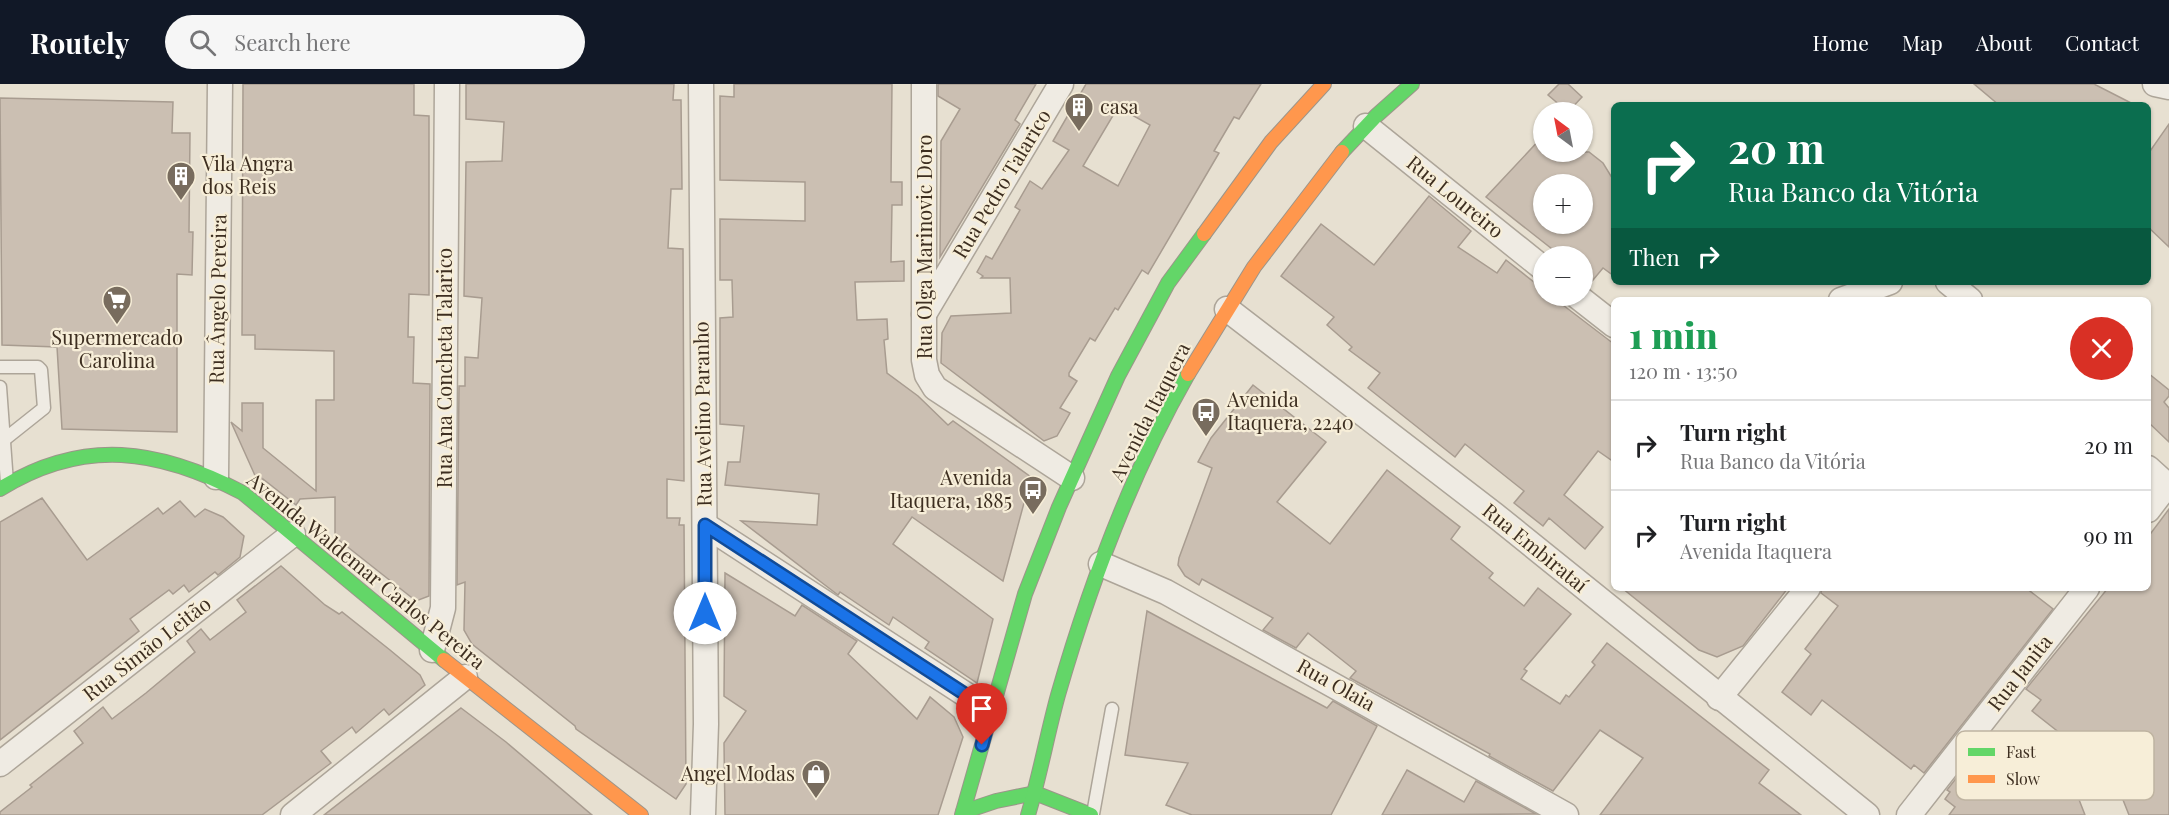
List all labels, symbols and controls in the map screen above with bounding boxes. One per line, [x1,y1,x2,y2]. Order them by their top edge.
search box [165,15,585,69]
text: Routely [30,24,129,61]
icon: search [186,26,219,59]
text: Search here [234,27,351,57]
text: Home [1813,28,1869,56]
text: Map [1902,28,1943,56]
text: About [1976,28,2032,56]
text: Contact [2065,28,2139,56]
building icon: casa [1063,91,1095,133]
place label: casa [1100,92,1139,119]
north arrow [1533,102,1593,162]
map controls [1533,102,1593,306]
street label: Rua Pedro Talarico [945,104,1056,263]
text: 20 m [1728,119,1825,175]
icon: right [1629,126,1707,204]
street label: Rua Olga Marinovic Doro [910,135,937,359]
street label: Rua Loureiro [1402,148,1510,243]
place label: Vila Angra dos Reis [201,149,293,199]
building icon: Vila Angra dos Reis [165,160,197,202]
text: Rua Banco da Vitória [1728,173,1979,209]
button: + [1533,174,1593,234]
street label: Rua Ângelo Pereira [202,214,231,384]
icon: right [1692,240,1725,273]
text: Then [1629,242,1680,272]
button: − [1533,246,1593,306]
street label: Rua Ana Concheta Talarico [430,248,457,488]
supermarket icon: Supermercado Carolina [101,284,133,326]
text: 1 min [1629,310,1718,358]
button: close [2070,317,2133,380]
street label: Rua Avelino Paranho [686,321,717,507]
place label: Supermercado Carolina [51,323,183,373]
street label: Avenida Itaquera [1102,337,1195,486]
text: 120 m · 13:50 [1629,357,1738,384]
place label: Avenida Itaquera, 2240 [1226,385,1354,435]
bus stop icon: Avenida Itaquera, 2240 [1190,396,1222,438]
text: Turn right [1680,417,1786,447]
icon: right [1629,429,1662,462]
text: 20 m [2084,430,2133,460]
text: Rua Banco da Vitória [1680,447,1866,474]
place label: Avenida Itaquera, 1885 [890,463,1012,513]
street label: Avenida Waldemar Carlos Pereira [242,465,492,674]
bus stop icon: Avenida Itaquera, 1885 [1017,474,1049,516]
street label: Rua Embirataí [1478,496,1594,598]
text: Turn right [1680,507,1786,537]
icon: right [1629,519,1662,552]
text: 90 m [2084,520,2133,550]
text: Avenida Itaquera [1680,537,1832,564]
position arrow [673,581,737,645]
street label: Rua Simão Leitão [77,589,216,706]
street label: Rua Janita [1980,628,2057,716]
street label: Rua Olaia [1293,651,1381,716]
pin [956,683,1007,745]
icon: arrive [965,692,998,725]
legend [1956,731,2154,800]
text: Fast [2006,741,2036,762]
shop icon: Angel Modas [800,758,832,800]
place label: Angel Modas [680,759,795,786]
text: Slow [2006,768,2041,789]

